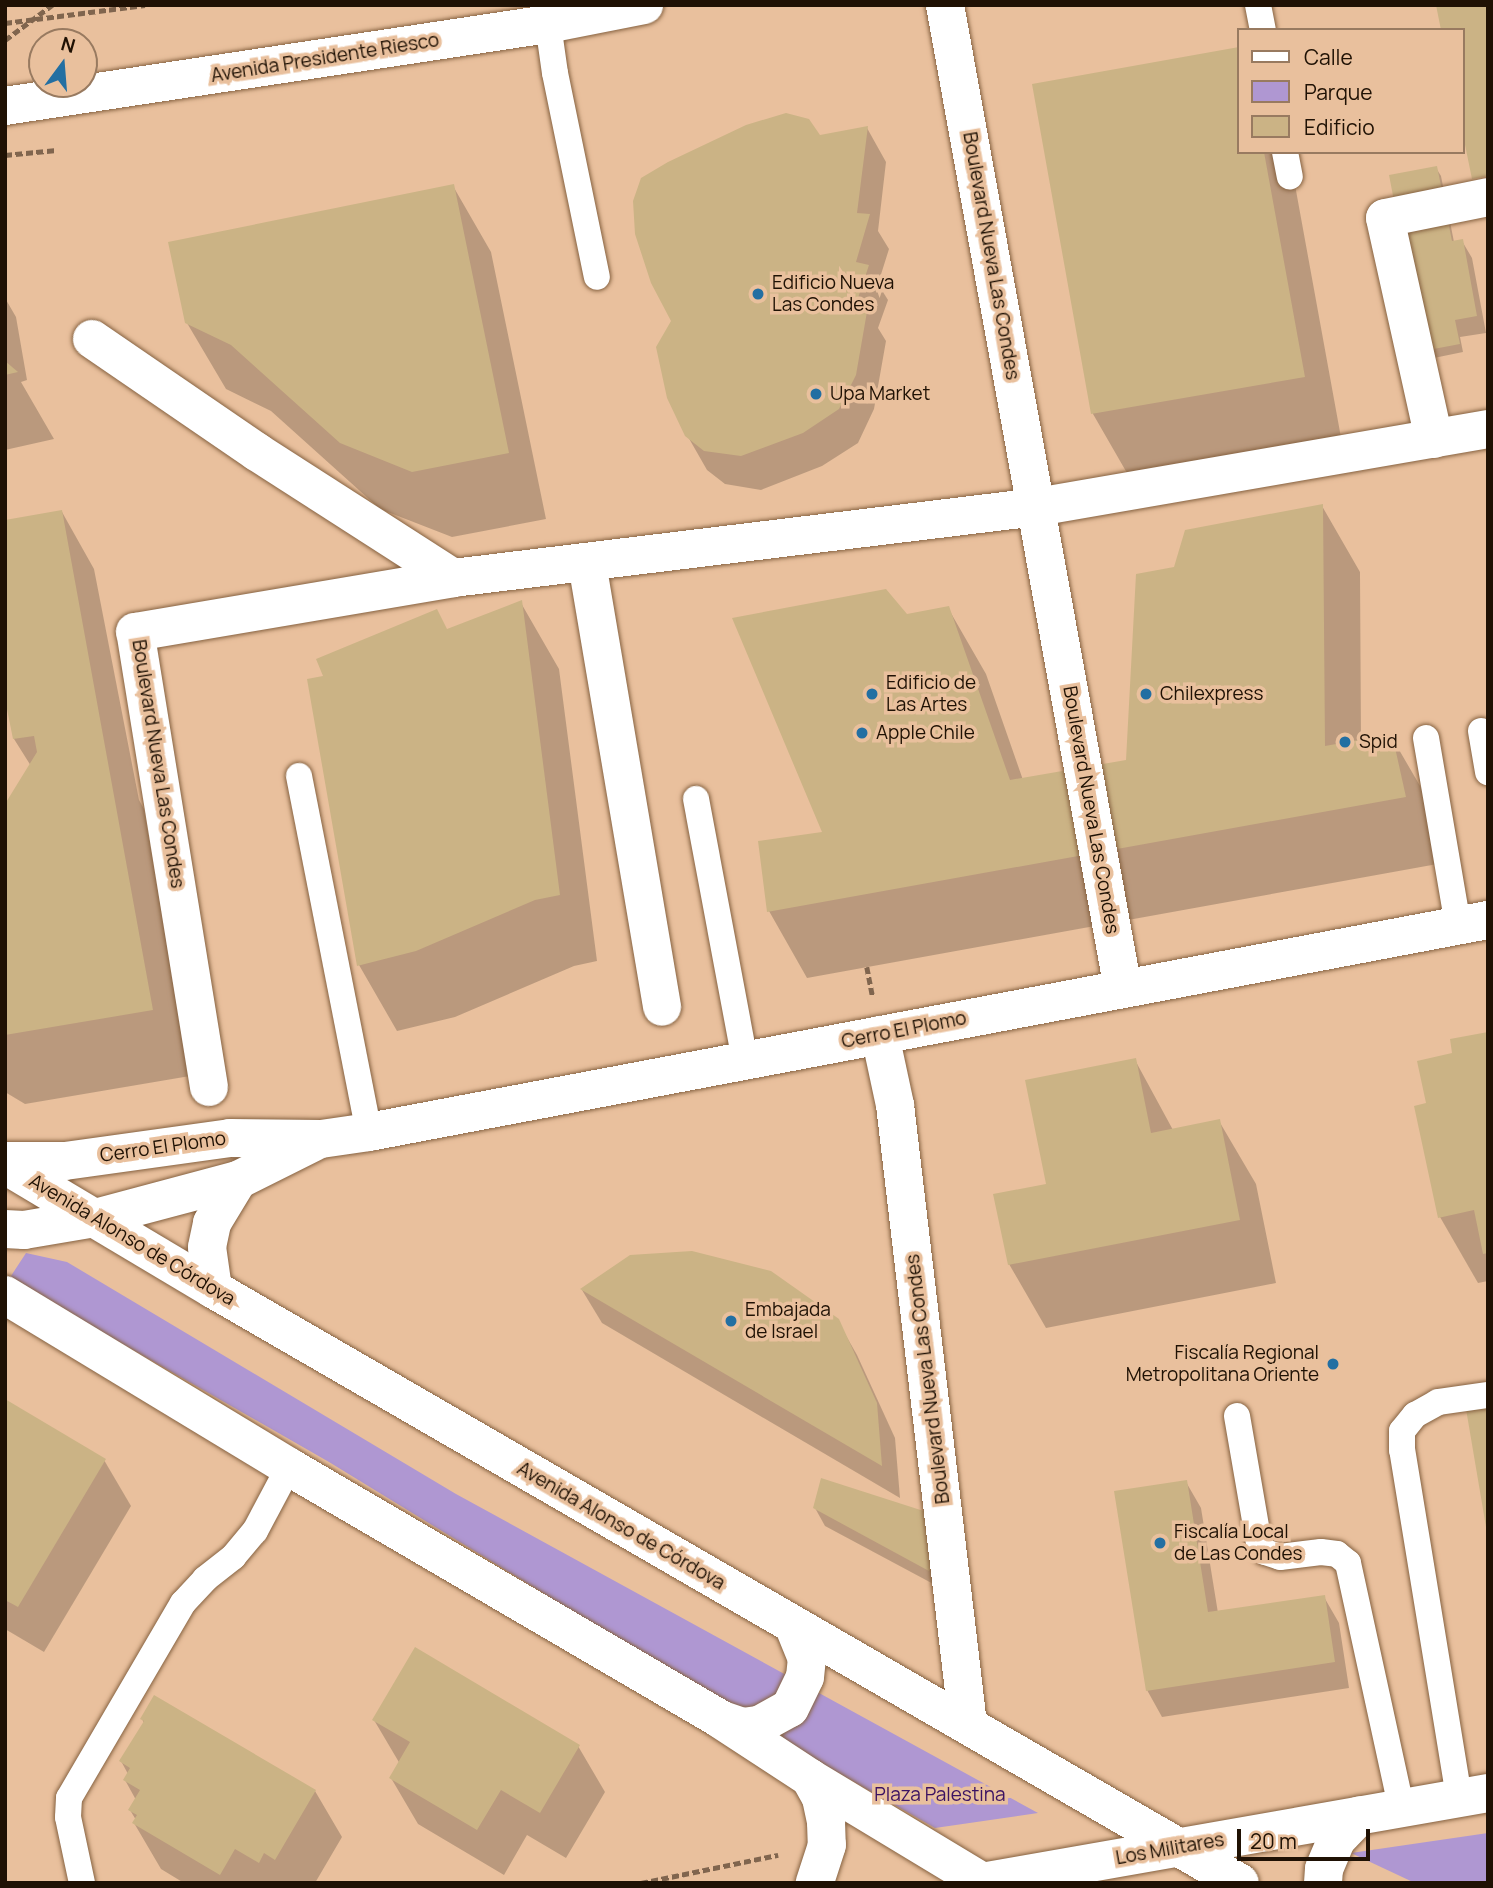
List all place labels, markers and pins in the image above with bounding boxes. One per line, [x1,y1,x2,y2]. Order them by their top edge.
place label: Edificio Nueva Las Condes [772,272,894,316]
marker: Edificio Nueva Las Condes [750,286,766,302]
place label: Upa Market [830,383,930,405]
marker: Upa Market [808,386,824,402]
place label: Edificio de Las Artes [886,672,976,716]
place label: Chilexpress [1160,683,1263,705]
marker: Edificio de Las Artes [864,686,880,702]
marker: Chilexpress [1138,686,1154,702]
place label: Apple Chile [876,722,975,744]
marker: Apple Chile [854,725,870,741]
place label: Spid [1359,731,1398,753]
marker: Spid [1337,734,1353,750]
place label: Embajada de Israel [745,1299,831,1343]
marker: Embajada de Israel [723,1313,739,1329]
place label: Fiscalía Regional Metropolitana Oriente [1126,1342,1319,1386]
marker: Fiscalía Regional Metropolitana Oriente [1325,1356,1341,1372]
place label: Fiscalía Local de Las Condes [1174,1521,1303,1565]
marker: Fiscalía Local de Las Condes [1152,1535,1168,1551]

